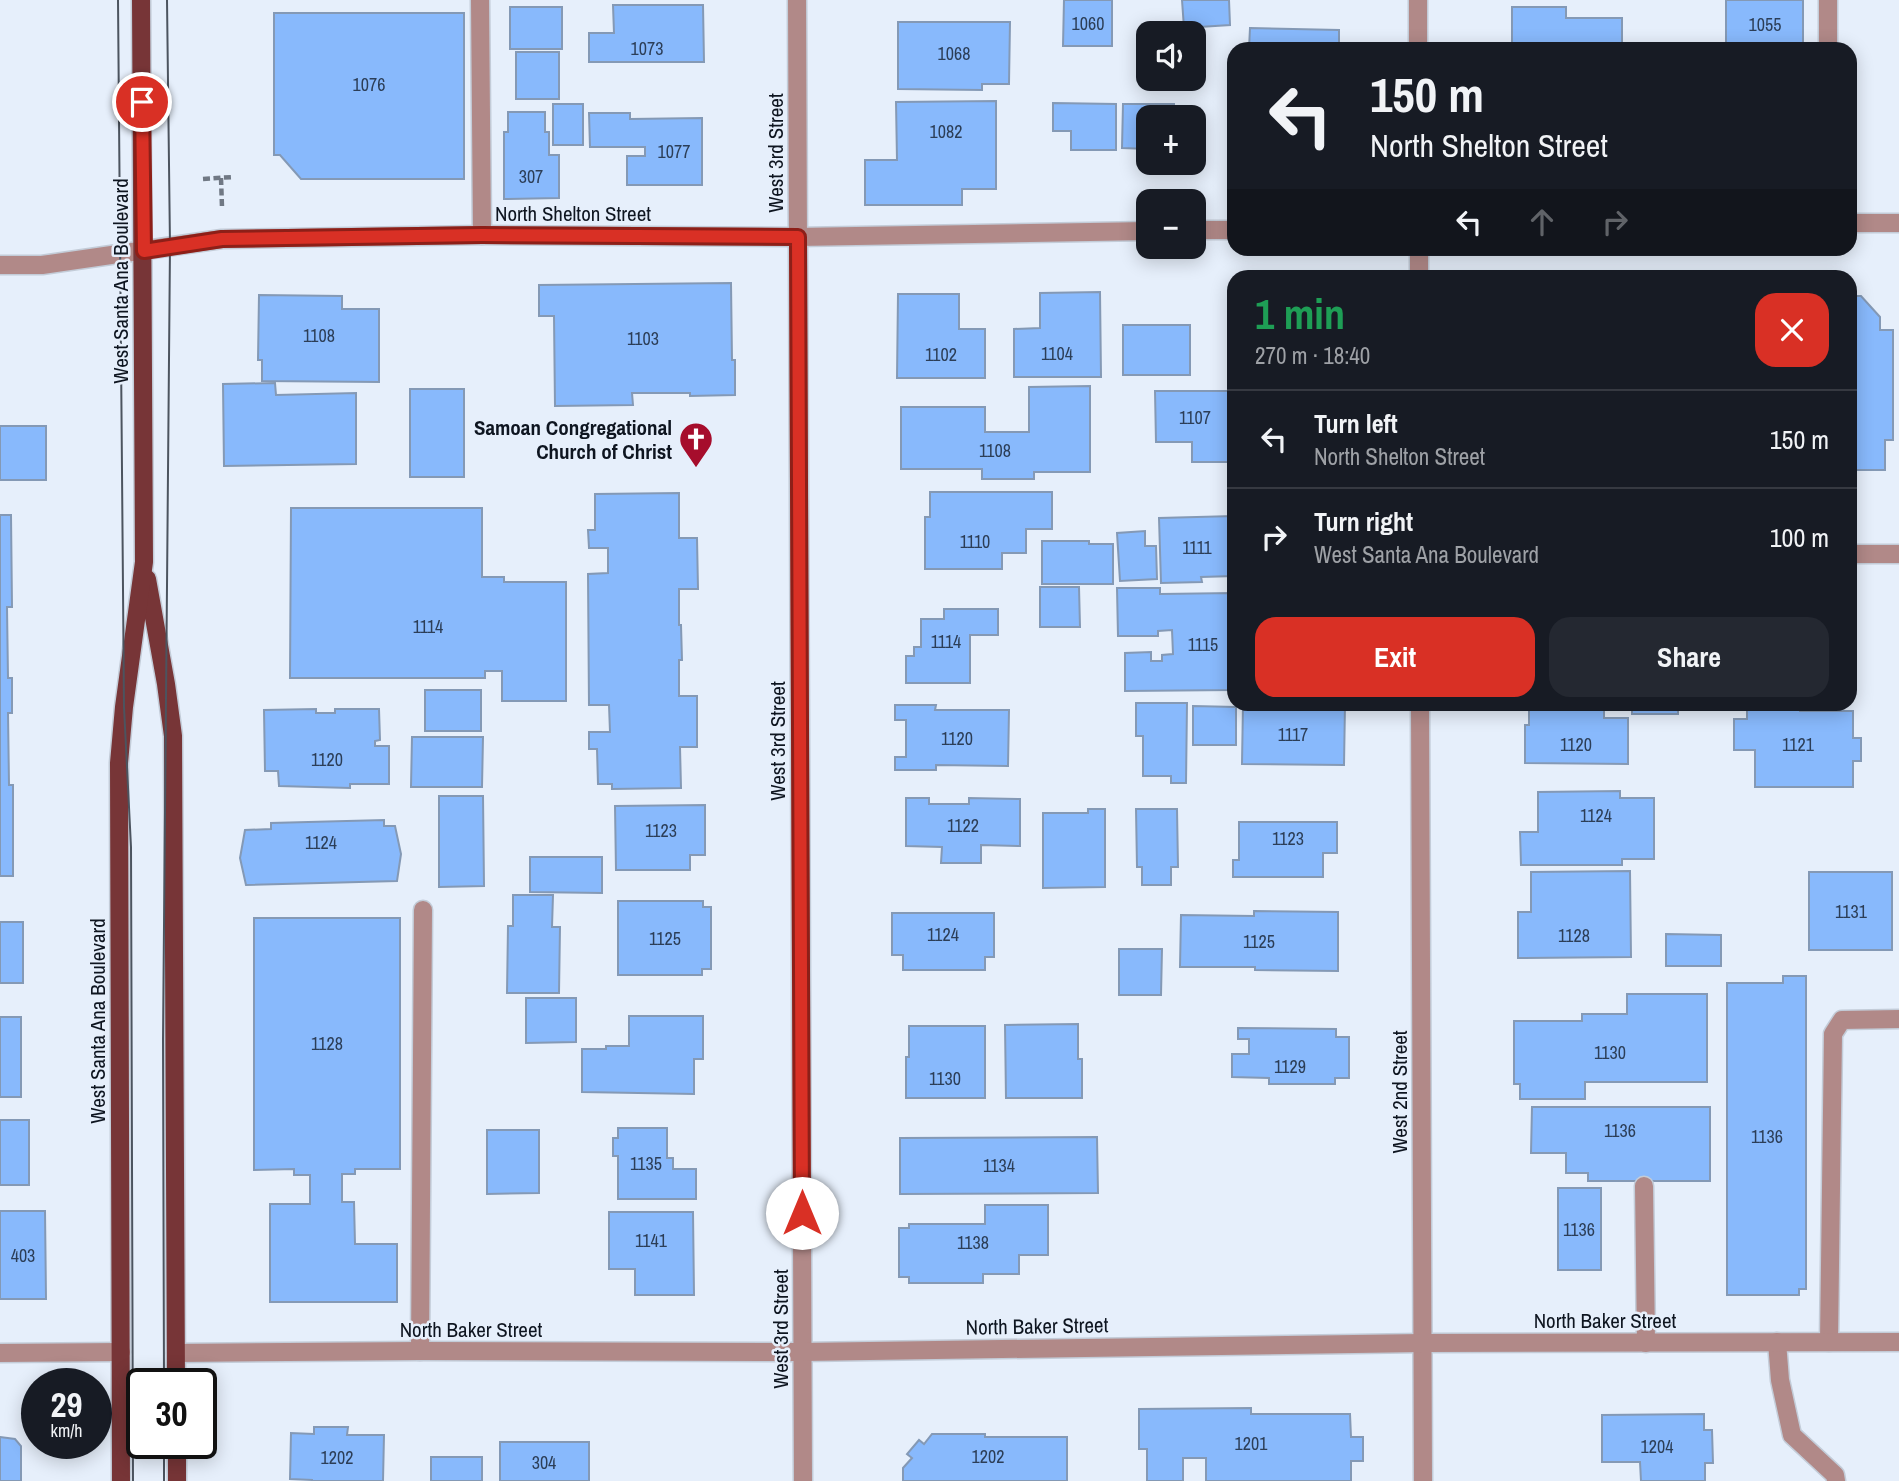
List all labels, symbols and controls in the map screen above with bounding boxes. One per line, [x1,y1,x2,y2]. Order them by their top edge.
house number: 1060 [1072,11,1104,36]
house number: 1055 [1749,12,1781,37]
map controls [1136,21,1206,259]
button: sound [1136,21,1206,91]
house number: 1073 [631,36,663,61]
house number: 1068 [938,41,970,66]
text: 150 m [1370,61,1484,127]
icon: left [1255,70,1346,161]
pin [112,72,172,132]
house number: 1076 [353,72,385,97]
icon: arrive [123,83,161,121]
street label: West 3rd Street [761,93,790,213]
button: + [1136,105,1206,175]
house number: 1082 [930,119,962,144]
text: North Shelton Street [1370,124,1608,167]
house number: 1077 [658,139,690,164]
house number: 307 [519,164,543,189]
street label: West Santa Ana Boulevard [106,178,135,384]
button: − [1136,189,1206,259]
street label: North Shelton Street [495,199,651,228]
icon: left [1450,203,1488,241]
icon: ahead [1523,203,1561,241]
icon: right [1596,203,1634,241]
text: 1 min [1255,286,1345,342]
button: close [1755,293,1829,367]
house number: 1108 [303,323,335,348]
house number: 1103 [627,326,659,351]
text: 270 m · 18:40 [1255,340,1370,371]
house number: 1104 [1041,341,1073,366]
house number: 1102 [925,342,957,367]
house number: 1107 [1179,405,1211,430]
text: Turn left [1314,406,1398,441]
place label: Samoan Congregational Church of Christ [474,413,672,466]
church icon: Samoan Congregational Church of Christ [677,420,715,469]
icon: left [1255,420,1293,458]
text: 150 m [1770,422,1829,457]
house number: 1108 [979,438,1011,463]
text: North Shelton Street [1314,441,1485,472]
text: Turn right [1314,504,1413,539]
icon: right [1255,518,1293,556]
text: 100 m [1770,520,1829,555]
house number: 1110 [960,529,990,554]
house number: 1111 [1182,535,1213,560]
text: West Santa Ana Boulevard [1314,539,1539,570]
house number: 1114 [413,614,443,639]
button: Exit [1255,617,1535,697]
button: Share [1549,617,1829,697]
house number: 1114 [931,629,961,654]
house number: 1115 [1188,632,1218,657]
street label: West 3rd Street [763,681,792,801]
house number: 1117 [1278,722,1308,747]
house number: 1120 [941,726,973,751]
house number: 1120 [1560,732,1592,757]
house number: 1121 [1782,732,1815,757]
house number: 1120 [311,747,343,772]
house number: 1124 [1580,803,1612,828]
house number: 1122 [947,813,979,838]
house number: 1123 [645,818,677,843]
house number: 1123 [1272,826,1304,851]
house number: 1124 [305,830,337,855]
house number: 1131 [1835,899,1868,924]
street label: West Santa Ana Boulevard [83,918,112,1124]
house number: 1124 [927,922,959,947]
house number: 1128 [1558,923,1590,948]
house number: 1125 [649,926,681,951]
house number: 1125 [1243,929,1275,954]
street label: West 2nd Street [1385,1030,1414,1154]
house number: 1128 [311,1031,343,1056]
house number: 1130 [1594,1040,1626,1065]
house number: 1129 [1274,1054,1306,1079]
house number: 1130 [929,1066,961,1091]
house number: 1136 [1604,1118,1636,1143]
house number: 1136 [1751,1124,1783,1149]
house number: 1135 [630,1151,662,1176]
house number: 1134 [983,1153,1015,1178]
position arrow [765,1176,839,1250]
house number: 1136 [1563,1217,1595,1242]
house number: 1141 [635,1228,668,1253]
house number: 1138 [957,1230,989,1255]
house number: 403 [11,1243,35,1268]
street label: West 3rd Street [766,1269,795,1389]
street label: North Baker Street [1534,1306,1677,1335]
street label: North Baker Street [965,1310,1109,1342]
street label: North Baker Street [400,1315,543,1344]
speed limit sign: 30 [126,1368,217,1459]
text: 29 [51,1381,82,1428]
text: km/h [51,1418,83,1443]
house number: 1201 [1235,1431,1268,1456]
house number: 1204 [1641,1434,1673,1459]
house number: 1202 [972,1444,1004,1469]
house number: 1202 [321,1445,353,1470]
house number: 304 [532,1450,556,1475]

